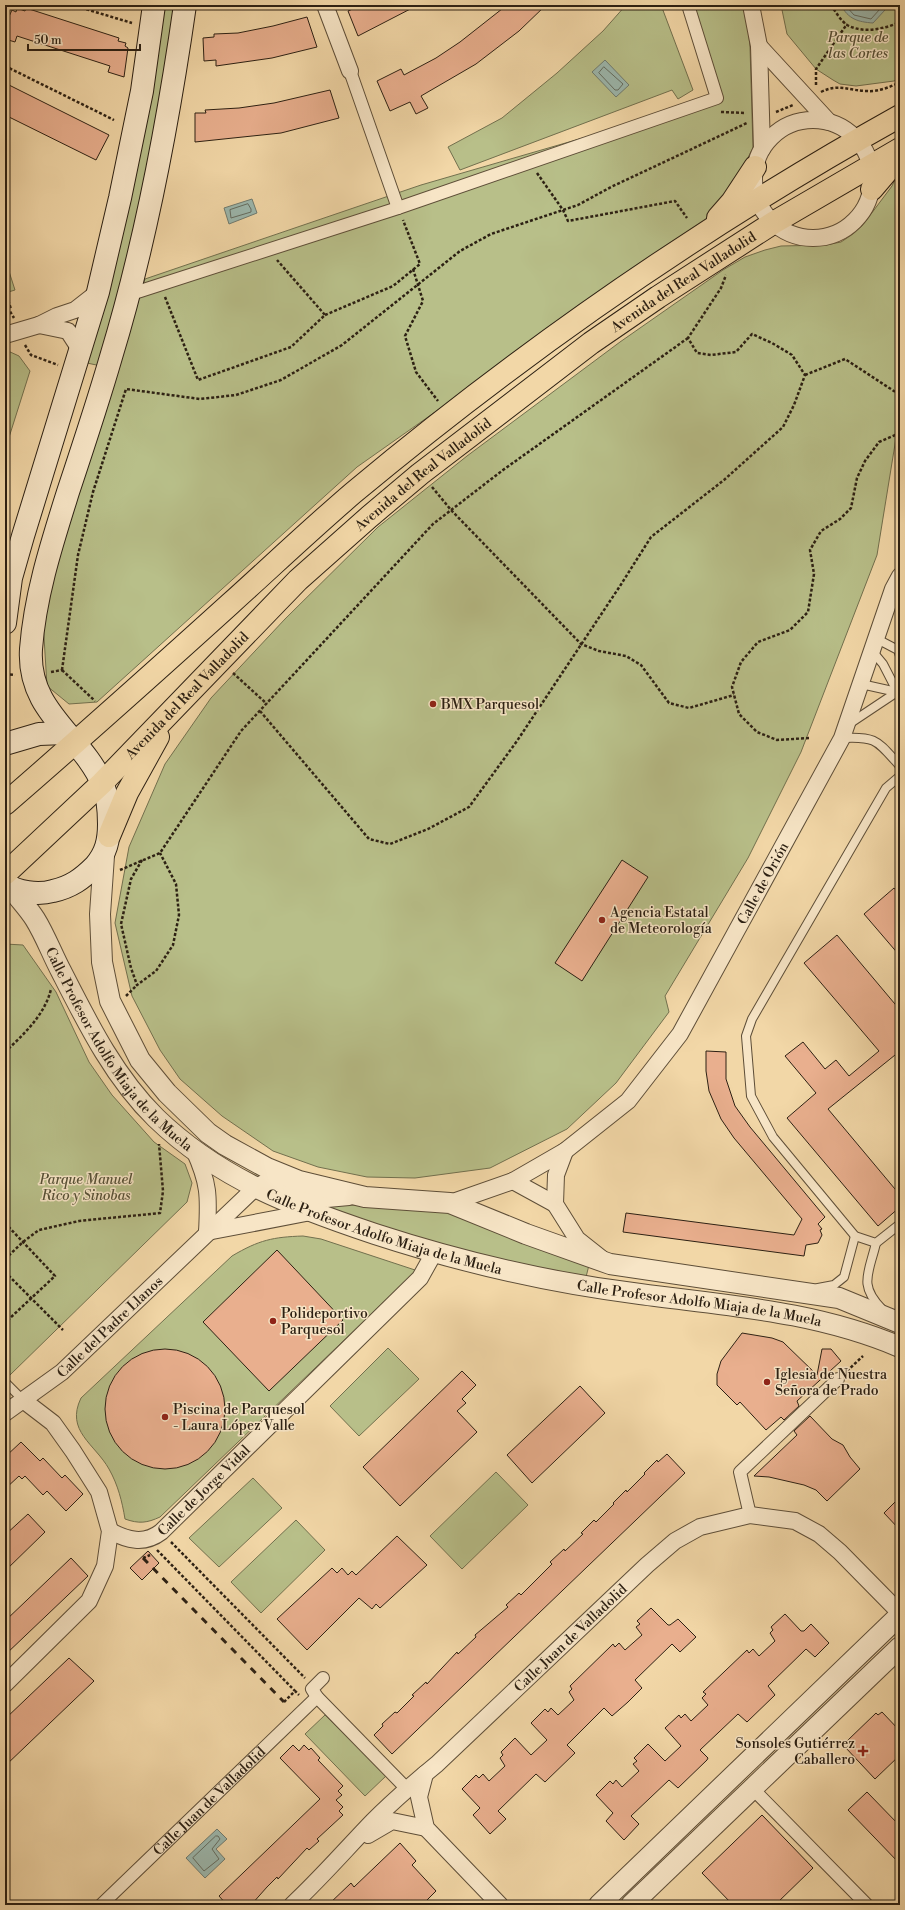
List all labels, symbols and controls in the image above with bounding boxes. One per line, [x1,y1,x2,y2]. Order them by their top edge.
scale bar [28,26,140,52]
park label: Parque de las Cortes [827,29,889,63]
text: 50 m [34,33,62,48]
street label: Avenida del Real Valladolid [607,228,760,337]
street label: Avenida del Real Valladolid [351,414,496,536]
street label: Avenida del Real Valladolid [121,628,253,764]
place label: BMX Parquesol [440,696,539,714]
marker: BMX Parquesol [428,699,438,709]
street label: Calle de Orión [734,839,794,928]
place label: Agencia Estatal de Meteorología [609,904,713,938]
marker: Agencia Estatal de Meteorología [597,915,607,925]
street label: Calle Profesor Adolfo Miaja de la Muela [41,945,197,1156]
park label: Parque Manuel Rico y Sinobas [38,1171,133,1205]
street label: Calle Profesor Adolfo Miaja de la Muela [263,1186,505,1279]
street label: Calle del Padre Llanos [54,1273,167,1382]
street label: Calle Profesor Adolfo Miaja de la Muela [575,1277,824,1331]
place label: Polideportivo Parquesol [281,1305,368,1339]
marker: Polideportivo Parquesol [268,1316,278,1326]
place label: Iglesia de Nuestra Señora de Prado [775,1366,888,1400]
marker: Iglesia de Nuestra Señora de Prado [762,1377,772,1387]
place label: Piscina de Parquesol - Laura López Valle [173,1401,305,1435]
marker: Piscina de Parquesol - Laura López Valle [160,1412,170,1422]
street label: Calle de Jorge Vidal [154,1442,254,1540]
street label: Calle Juan de Valladolid [511,1581,631,1696]
place label: Sonsoles Gutiérrez Caballero [736,1735,855,1769]
street label: Calle Juan de Valladolid [150,1743,270,1860]
marker: Sonsoles Gutiérrez Caballero [858,1746,868,1756]

